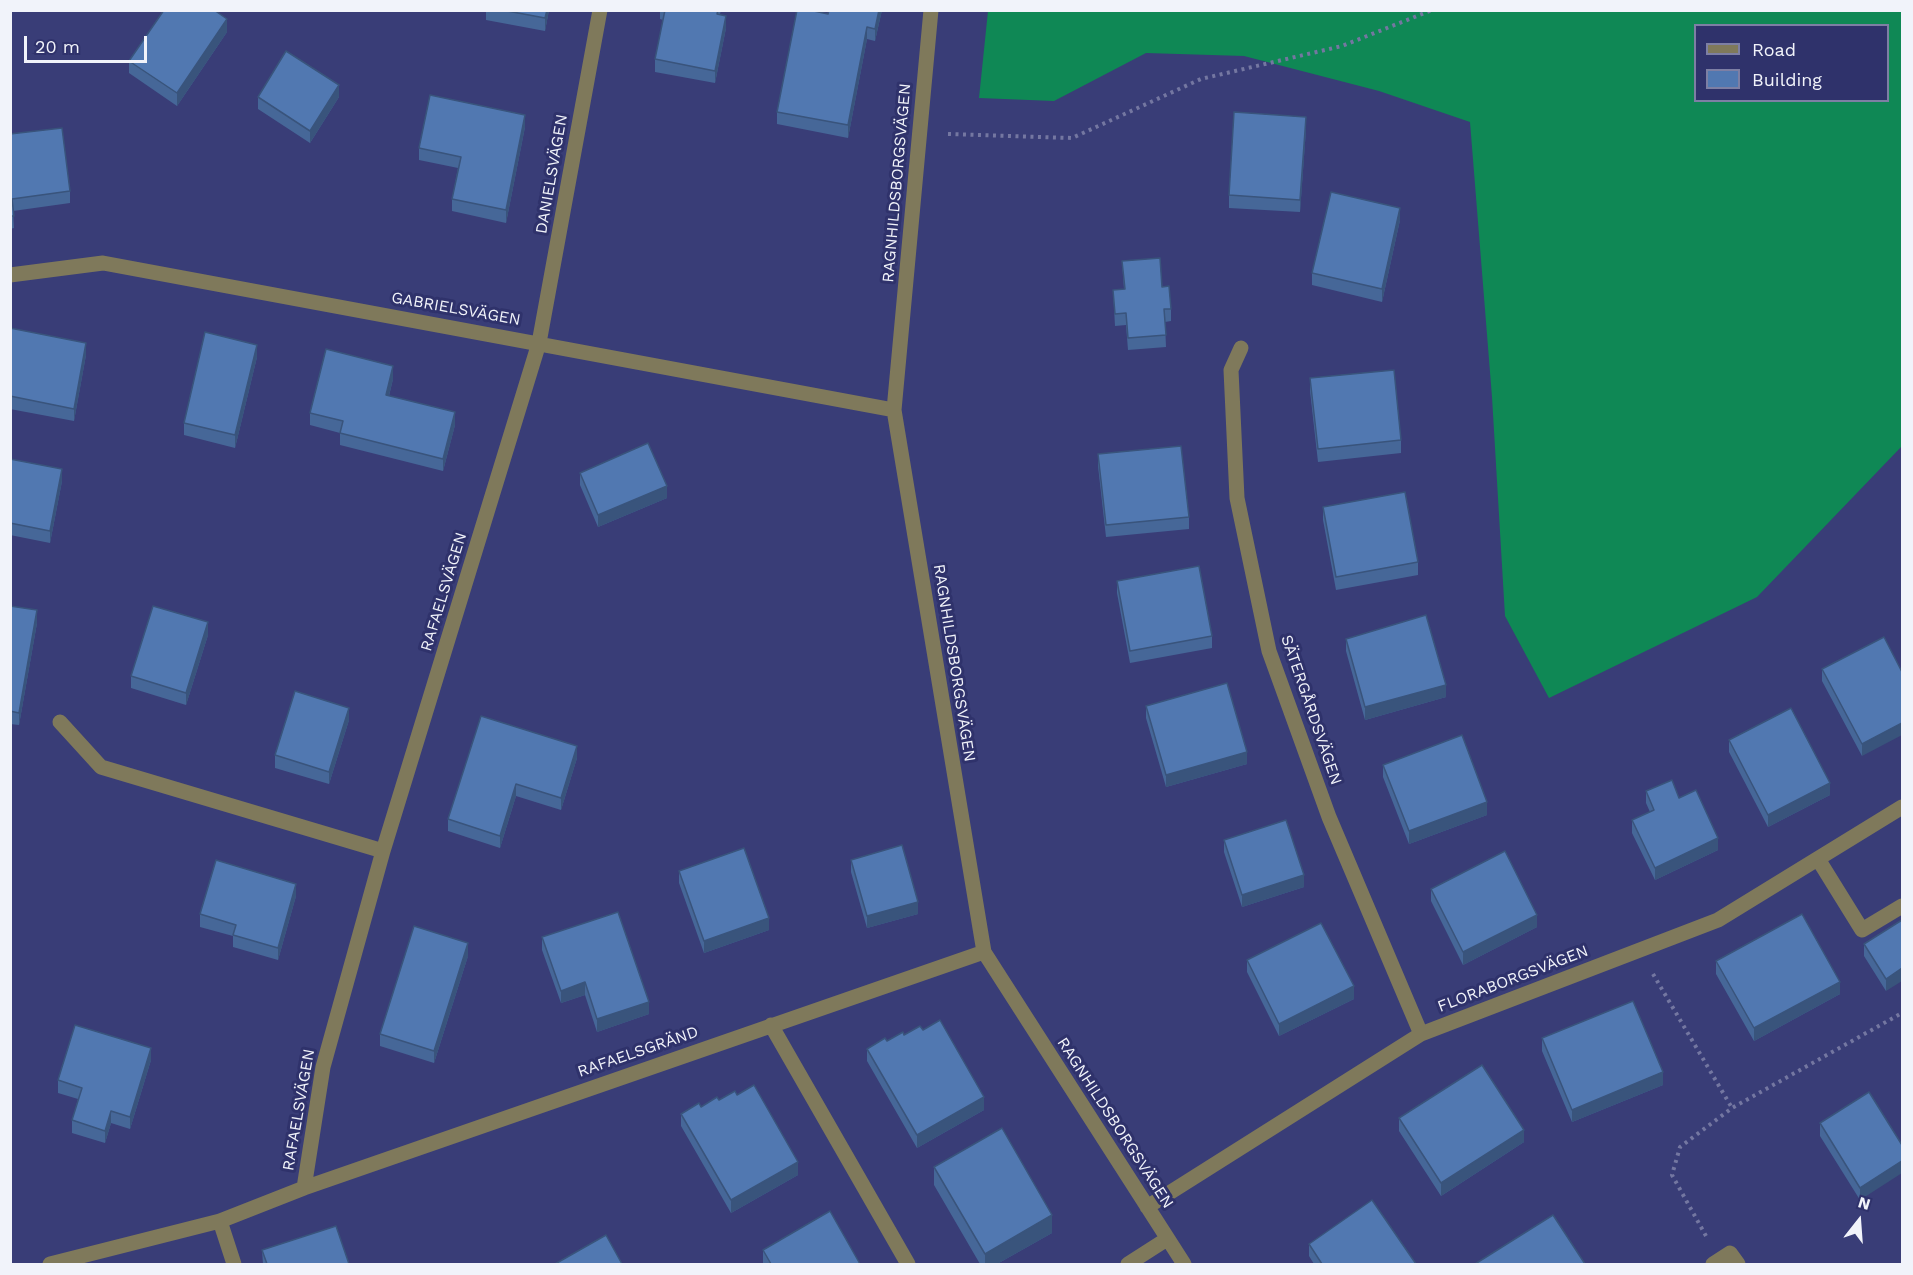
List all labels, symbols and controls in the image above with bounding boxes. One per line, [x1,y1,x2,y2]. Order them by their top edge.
scale bar [27,24,150,62]
legend [1694,24,1889,102]
text: 20 m [35,36,80,57]
text: Road [1752,39,1796,60]
text: Building [1752,69,1822,90]
street label: RAGNHILDSBORGSVÄGEN [879,83,915,283]
street label: DANIELSVÄGEN [532,113,572,235]
street label: GABRIELSVÄGEN [390,288,522,330]
street label: RAFAELSVÄGEN [417,530,471,654]
street label: RAGNHILDSBORGSVÄGEN [929,563,979,763]
street label: SÄTERGÅRDSVÄGEN [1276,633,1346,787]
street label: FLORABORGSVÄGEN [1435,941,1591,1017]
street label: RAFAELSGRÄND [575,1022,701,1082]
street label: RAGNHILDSBORGSVÄGEN [1053,1034,1177,1212]
street label: RAFAELSVÄGEN [279,1048,319,1172]
north arrow [1829,1191,1889,1251]
text: N [1856,1192,1873,1214]

